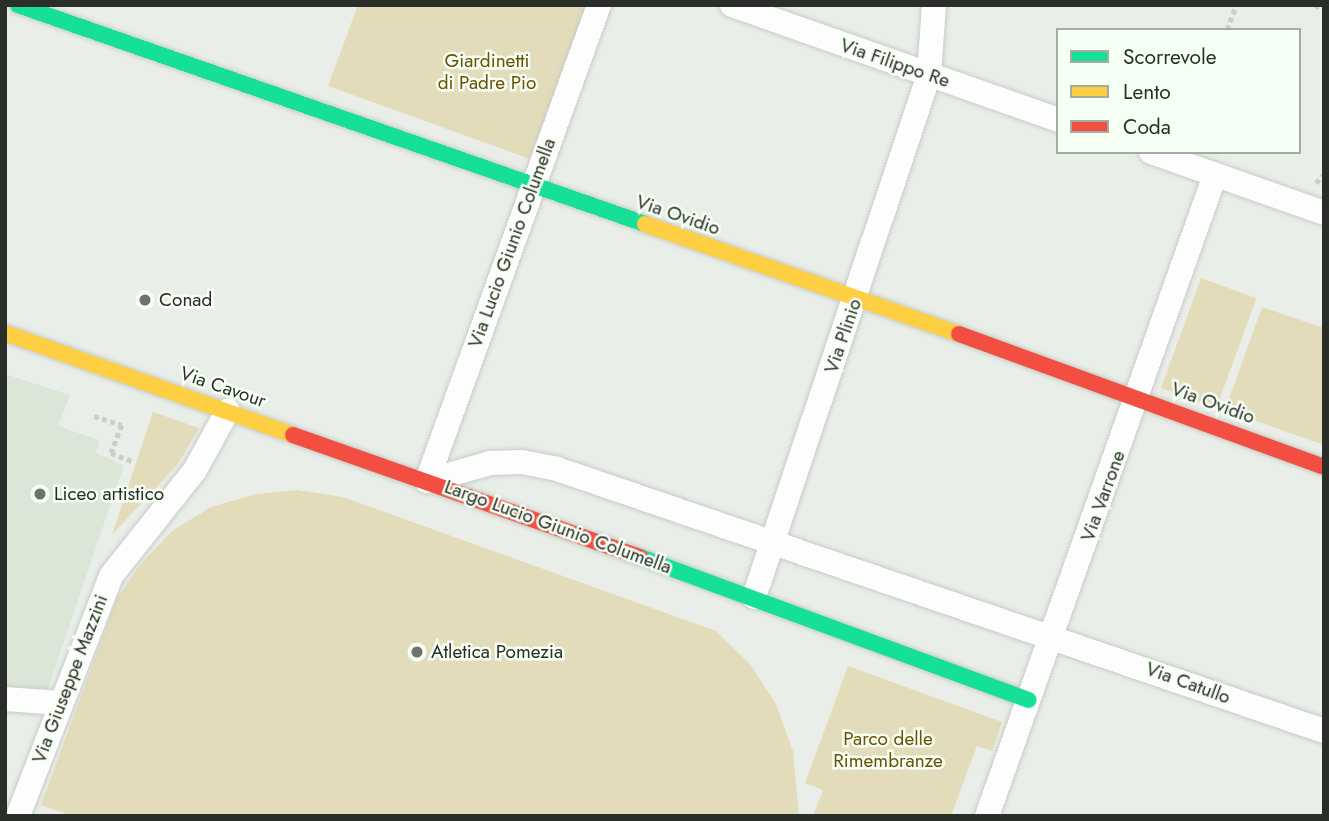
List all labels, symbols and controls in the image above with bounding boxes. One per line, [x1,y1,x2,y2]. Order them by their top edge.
legend [1056,28,1301,154]
street label: Via Filippo Re [837,34,953,92]
text: Scorrevole [1123,42,1217,72]
park label: Giardinetti di Padre Pio [438,50,536,94]
text: Lento [1123,77,1171,107]
text: Coda [1123,112,1171,142]
street label: Via Lucio Giunio Columella [463,135,561,351]
street label: Via Ovidio [633,190,723,240]
place label: Conad [159,289,212,311]
marker: Conad [137,292,153,308]
street label: Via Plinio [820,296,866,376]
street label: Via Cavour [177,362,269,412]
street label: Via Ovidio [1168,377,1258,429]
street label: Via Varrone [1076,447,1130,545]
street label: Largo Lucio Giunio Columella [441,475,675,579]
place label: Liceo artistico [54,483,164,505]
marker: Liceo artistico [32,486,48,502]
street label: Via Giuseppe Mazzini [27,591,113,767]
place label: Atletica Pomezia [431,641,563,663]
marker: Atletica Pomezia [409,644,425,660]
street label: Via Catullo [1143,657,1233,709]
park label: Parco delle Rimembranze [833,728,943,772]

